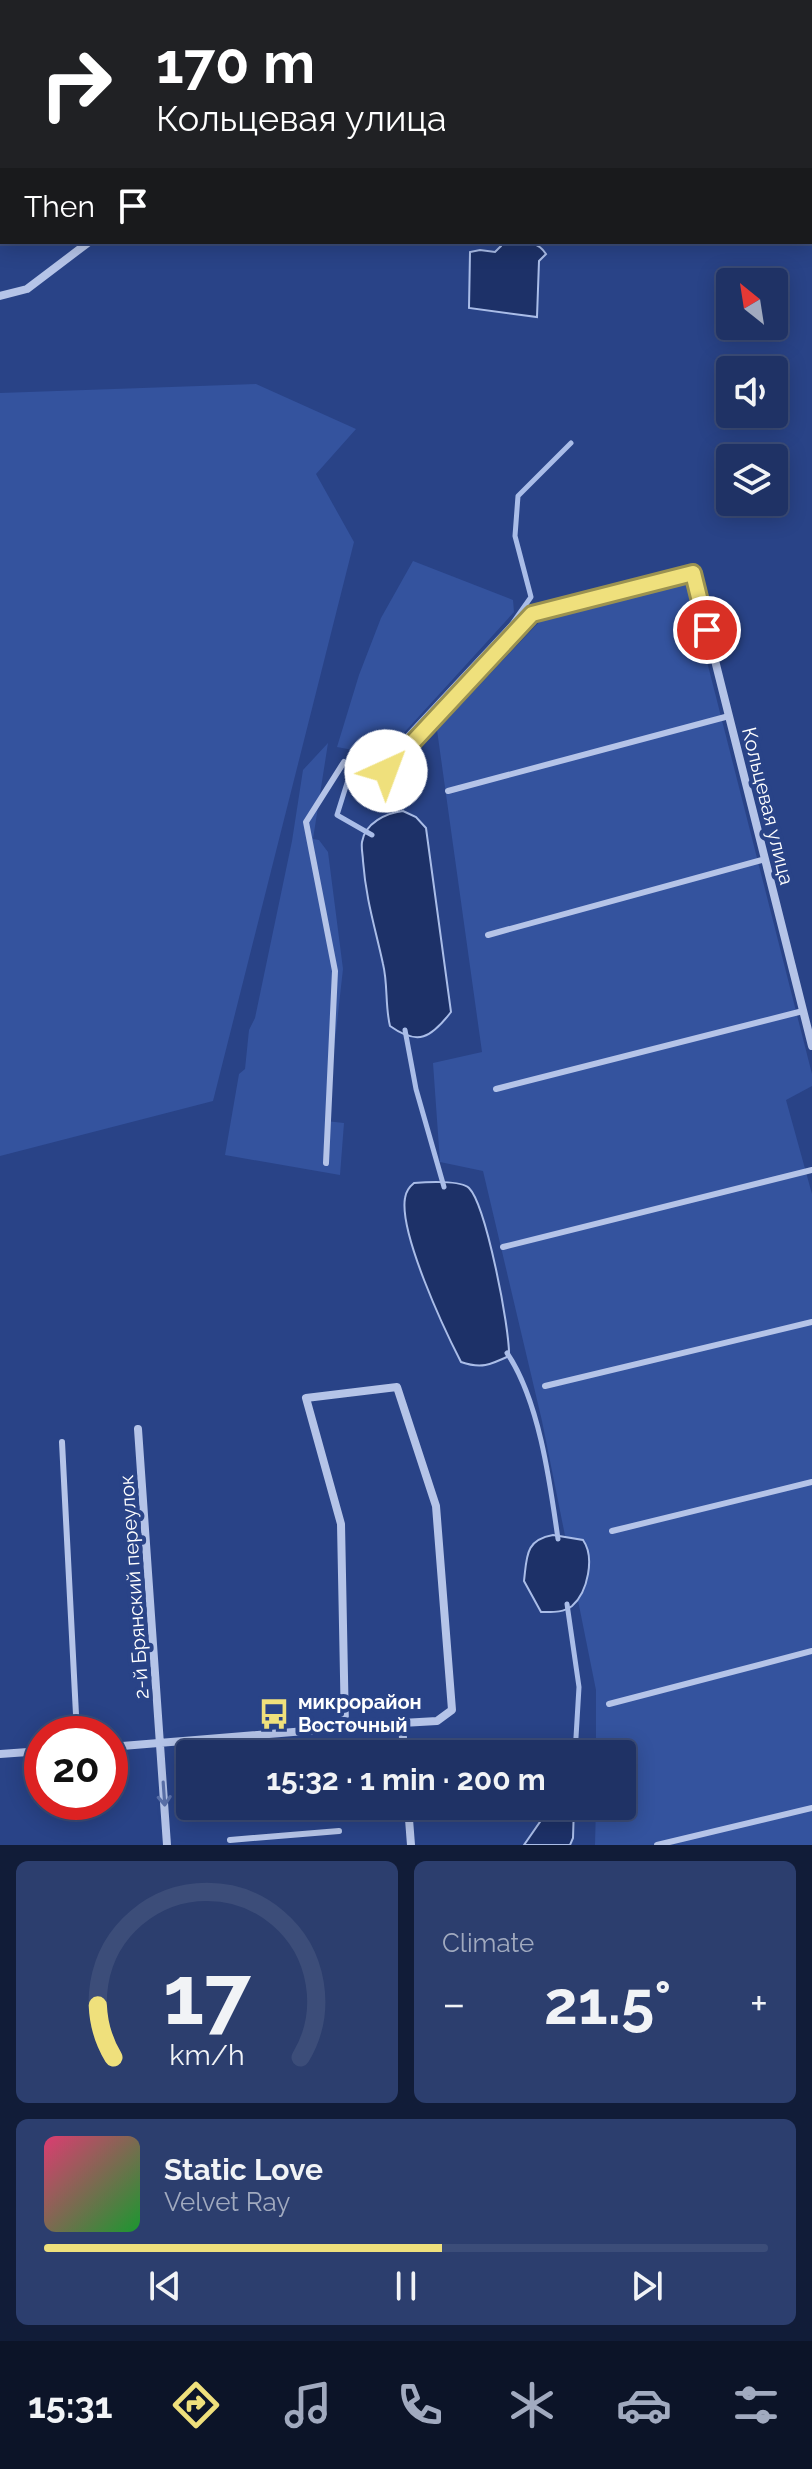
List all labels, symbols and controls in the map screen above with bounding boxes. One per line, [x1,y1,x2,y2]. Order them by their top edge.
text: 170 m [156,30,315,96]
icon: right [24,32,128,136]
text: Кольцевая улица [156,97,447,139]
icon: arrive [111,184,155,228]
text: Then [24,189,95,224]
north arrow [716,268,788,340]
map controls [716,268,788,516]
button: sound [716,356,788,428]
button: layers [716,444,788,516]
pin [673,596,741,664]
icon: arrive [685,608,729,652]
street label: Кольцевая улица [737,725,799,887]
position arrow [344,729,428,813]
street label: 2-й Брянский переулок [114,1474,154,1700]
place label: микрорайон Восточный [298,1690,422,1737]
bus stop icon: микрорайон Восточный [257,1697,291,1731]
speed limit sign: 20 [24,1716,128,1820]
text: 15:32 · 1 min · 200 m [266,1762,546,1797]
one-way arrow [157,1780,172,1807]
text: Climate [442,1928,534,1958]
text: 17 [163,1946,251,2043]
text: 21.5° [544,1968,671,2038]
text: − [442,1978,466,2029]
text: + [750,1978,768,2029]
text: km/h [169,2038,245,2072]
text: Static Love [164,2152,323,2187]
text: Velvet Ray [164,2187,290,2217]
icon: previous [143,2264,187,2308]
icon: pause [384,2264,428,2308]
icon: next [625,2264,669,2308]
icon: directions [168,2377,224,2433]
icon: music [280,2377,336,2433]
icon: phone [392,2377,448,2433]
icon: climate [504,2377,560,2433]
icon: car [616,2377,672,2433]
icon: filters [728,2377,784,2433]
text: 15:31 [28,2384,112,2426]

